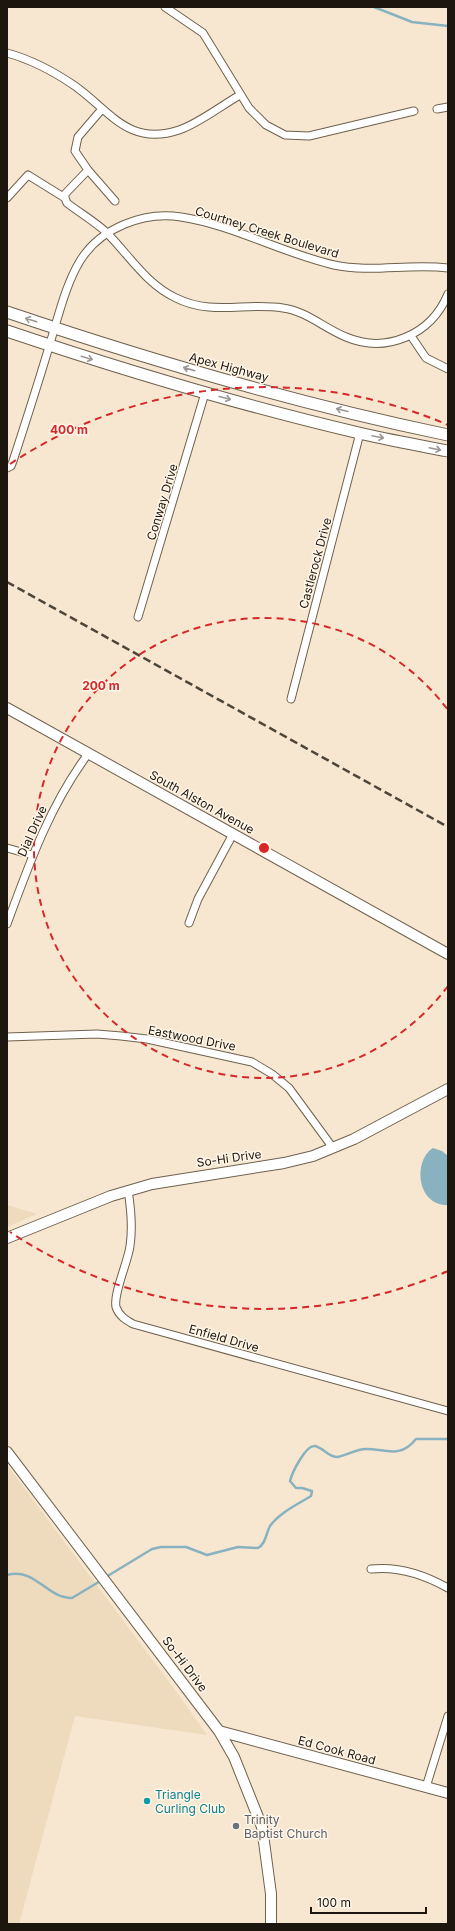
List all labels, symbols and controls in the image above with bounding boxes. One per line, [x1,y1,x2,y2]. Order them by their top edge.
street label: Courtney Creek Boulevard [193,203,341,261]
one-way arrow [25,316,37,324]
street label: Apex Highway [188,349,271,385]
one-way arrow [80,355,93,362]
one-way arrow [183,365,196,373]
one-way arrow [218,395,231,402]
one-way arrow [336,406,349,413]
text: 400 m [50,422,88,437]
one-way arrow [371,434,384,442]
one-way arrow [428,445,441,453]
street label: Conway Drive [143,462,181,542]
street label: Castlerock Drive [296,516,334,610]
text: 200 m [82,678,120,693]
street label: South Alston Avenue [147,767,257,837]
street label: Dial Drive [14,803,50,859]
centre of rings [257,841,271,855]
street label: Eastwood Drive [147,1022,237,1054]
street label: So-Hi Drive [196,1146,262,1170]
street label: Enfield Drive [187,1321,261,1355]
street label: So-Hi Drive [159,1633,211,1695]
street label: Ed Cook Road [296,1732,378,1768]
place label: Triangle Curling Club [155,1787,225,1816]
marker: Triangle Curling Club [142,1796,152,1806]
place label: Trinity Baptist Church [244,1812,328,1841]
marker: Trinity Baptist Church [231,1821,241,1831]
scale bar [311,1889,426,1915]
text: 100 m [317,1895,351,1910]

